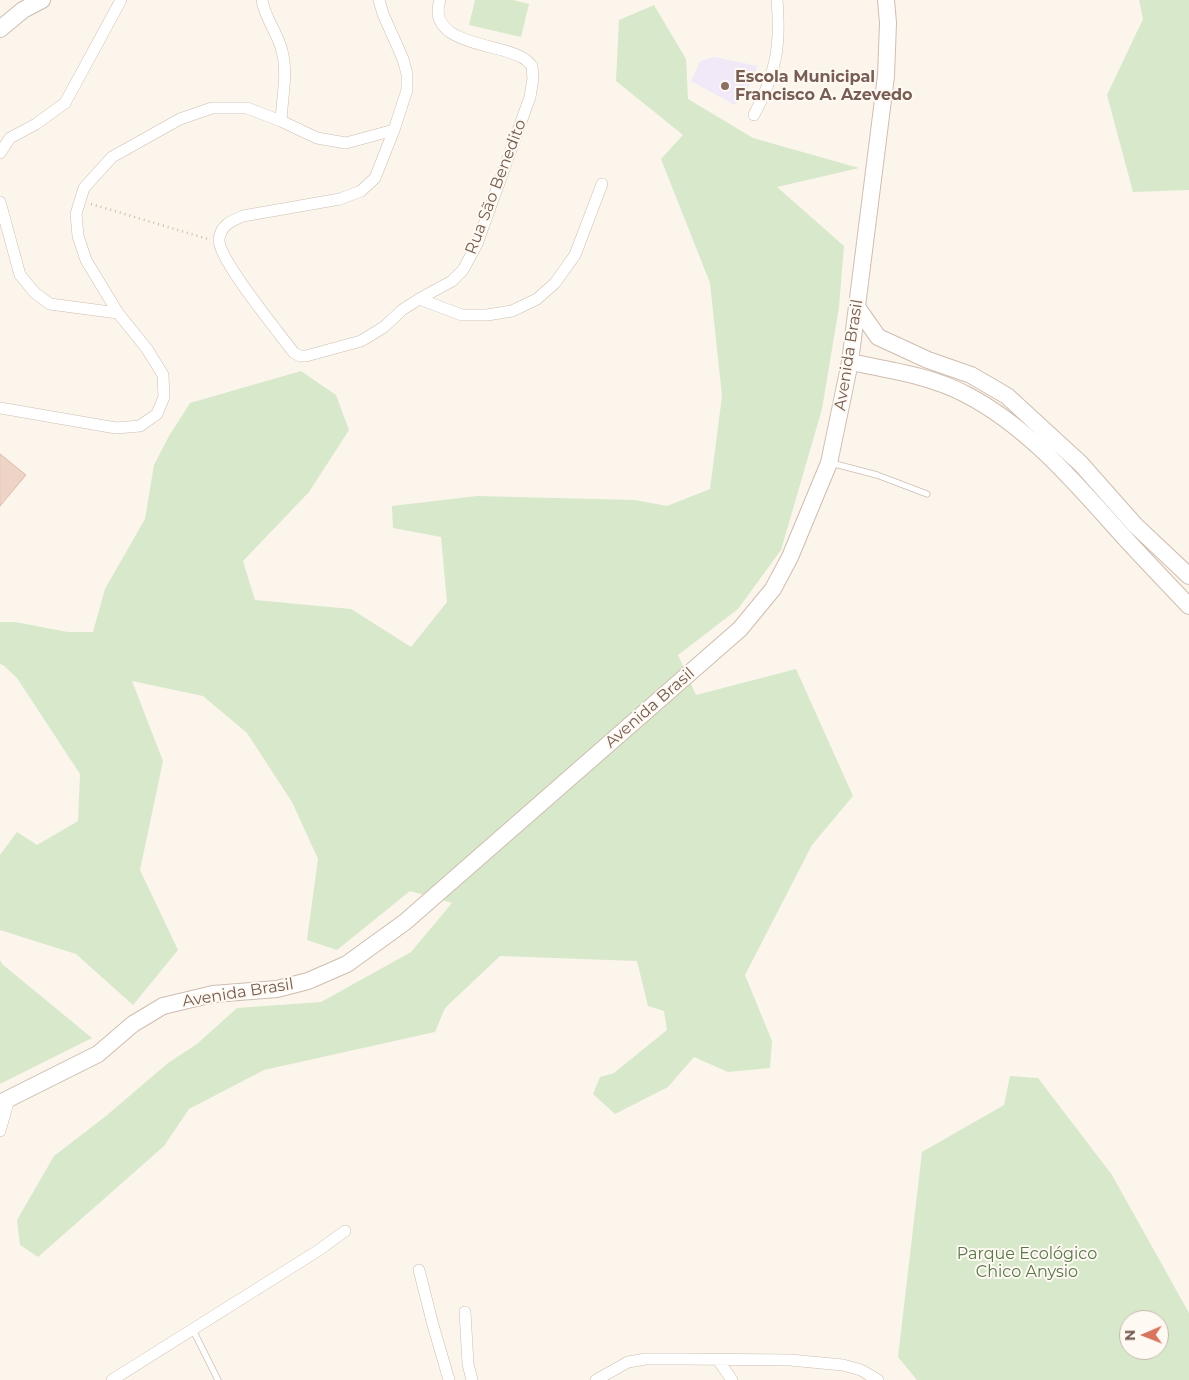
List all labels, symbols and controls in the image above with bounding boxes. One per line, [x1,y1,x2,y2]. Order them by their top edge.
place label: Escola Municipal Francisco A. Azevedo [735,67,913,105]
marker: Escola Municipal Francisco A. Azevedo [719,80,731,92]
street label: Rua São Benedito [461,117,531,257]
street label: Avenida Brasil [831,298,867,412]
street label: Avenida Brasil [601,664,699,752]
street label: Avenida Brasil [181,975,295,1011]
park label: Parque Ecológico Chico Anysio [957,1244,1097,1282]
north arrow [1119,1310,1169,1360]
text: N [1121,1329,1139,1341]

